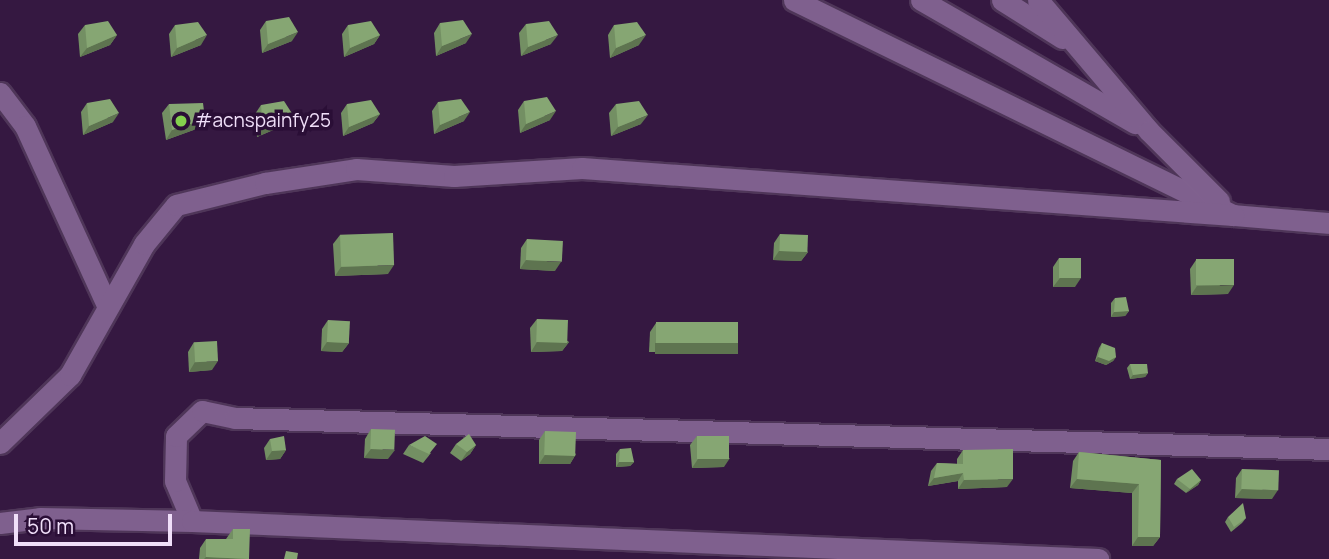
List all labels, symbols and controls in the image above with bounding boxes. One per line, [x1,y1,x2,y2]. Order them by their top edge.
place label: #acnspainfy25 [195,110,331,132]
marker: #acnspainfy25 [173,113,189,129]
scale bar [18,500,175,544]
text: 50 m [27,512,74,540]

